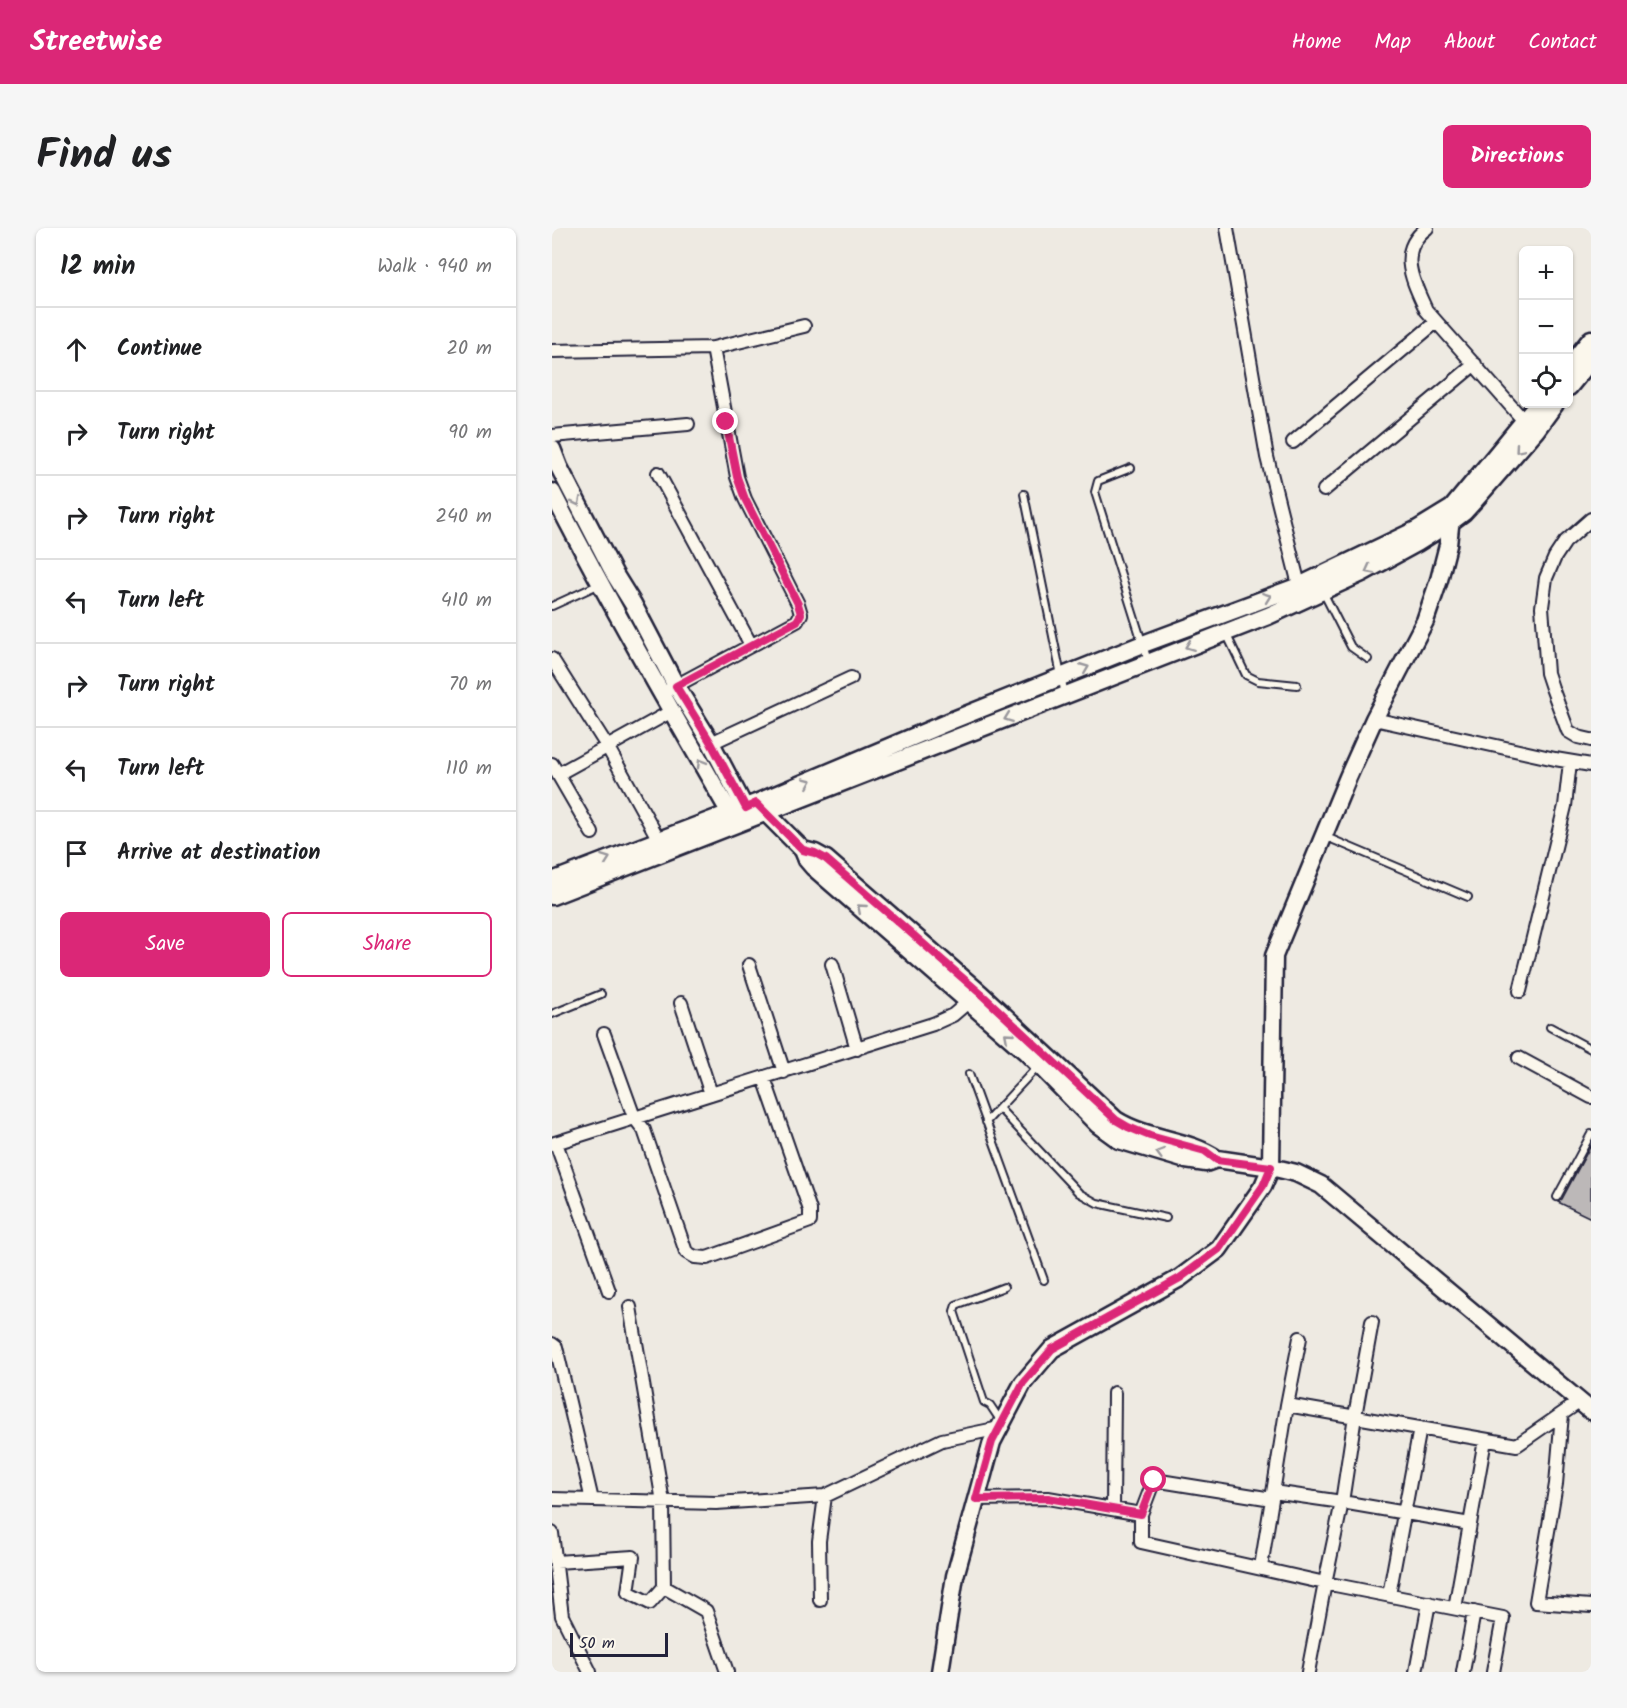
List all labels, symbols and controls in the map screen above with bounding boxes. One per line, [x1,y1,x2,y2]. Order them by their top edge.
text: Streetwise [30,20,162,65]
text: Home [1292,26,1341,59]
text: Map [1374,26,1411,59]
text: About [1444,26,1495,59]
text: Contact [1528,26,1597,59]
text: Find us [36,123,172,190]
button: Directions [1443,125,1591,188]
text: 12 min [60,246,135,288]
map controls [1519,246,1573,408]
button: + [1519,246,1573,300]
text: Walk · 940 m [377,251,492,283]
button: − [1519,300,1573,354]
text: Continue [117,332,202,367]
icon: ahead [60,333,93,366]
text: 20 m [446,333,492,365]
button: locate [1519,354,1573,408]
route end [712,408,738,434]
text: Turn right [117,416,215,451]
icon: right [60,417,93,450]
text: 90 m [448,417,492,449]
one-way arrow [1515,442,1526,453]
one-way arrow [570,496,581,506]
text: Turn right [117,500,215,535]
icon: right [60,501,93,534]
text: 240 m [435,501,492,533]
one-way arrow [1364,563,1375,574]
text: Turn left [117,584,204,619]
icon: left [60,585,93,618]
text: 410 m [441,585,492,617]
one-way arrow [1261,592,1272,605]
one-way arrow [1184,639,1195,651]
one-way arrow [1079,663,1090,675]
text: Turn right [117,668,215,703]
icon: right [60,669,93,702]
text: 70 m [449,669,492,701]
one-way arrow [1003,711,1014,723]
text: Turn left [117,752,204,787]
icon: left [60,753,93,786]
text: 110 m [446,753,492,785]
one-way arrow [697,758,708,769]
one-way arrow [801,777,812,789]
text: Arrive at destination [117,836,320,871]
icon: arrive [60,837,93,870]
one-way arrow [600,854,611,867]
one-way arrow [857,904,868,915]
button: Save [60,912,270,977]
button: Share [282,912,492,977]
one-way arrow [1004,1032,1015,1043]
one-way arrow [1155,1147,1165,1160]
route start [1140,1466,1166,1492]
scale bar [570,1630,668,1658]
text: 50 m [579,1631,615,1656]

